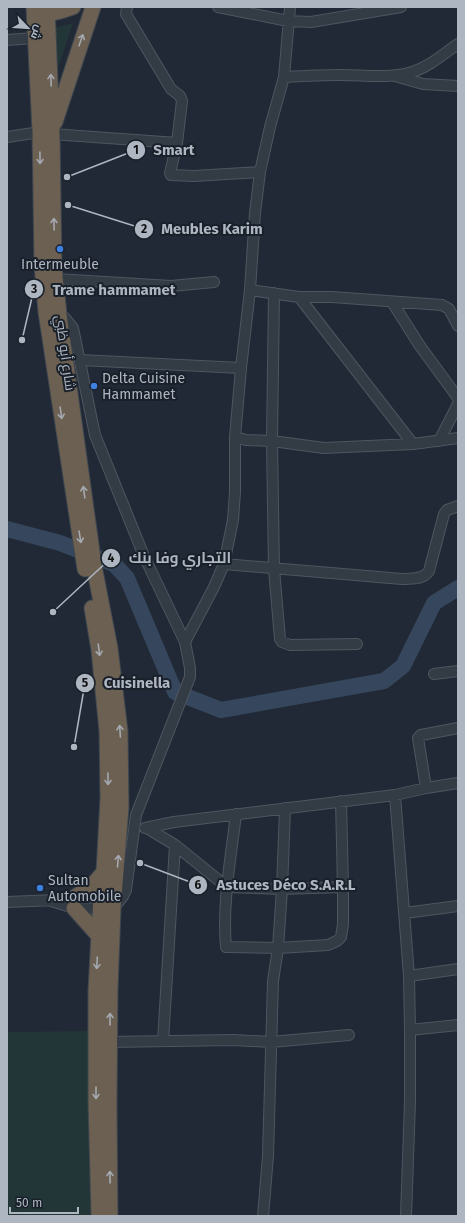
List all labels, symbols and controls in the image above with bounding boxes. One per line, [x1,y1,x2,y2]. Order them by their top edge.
north arrow [8,8,48,48]
text: ش [28,23,45,41]
one-way arrow [78,34,86,46]
one-way arrow [47,74,54,87]
callout: Smart [126,136,203,163]
text: Smart [153,141,195,159]
text: 1 [133,143,139,157]
one-way arrow [36,151,44,164]
callout: Meubles Karim [134,215,271,242]
one-way arrow [50,218,58,231]
text: Meubles Karim [161,220,263,238]
text: 2 [141,222,147,236]
marker: Intermeuble [55,244,65,254]
place label: Intermeuble [21,256,99,273]
callout: Trame hammamet [24,276,183,303]
text: Trame hammamet [52,281,176,299]
text: 3 [30,282,37,296]
street label: شارع أبو ظبي [48,314,80,392]
place label: Delta Cuisine Hammamet [102,370,185,403]
marker: Delta Cuisine Hammamet [89,381,99,391]
one-way arrow [57,406,65,419]
one-way arrow [80,486,88,499]
one-way arrow [76,530,84,543]
callout: التجاري وفا بنك [101,545,240,572]
text: التجاري وفا بنك [129,549,231,570]
text: 4 [108,551,115,565]
one-way arrow [95,643,103,656]
callout: Cuisinella [75,669,178,696]
text: Cuisinella [104,674,170,692]
text: 5 [82,676,89,690]
one-way arrow [116,725,123,738]
one-way arrow [104,772,112,785]
one-way arrow [114,855,121,868]
callout: Astuces Déco S.A.R.L [188,871,363,898]
place label: Sultan Automobile [48,872,121,905]
text: Astuces Déco S.A.R.L [215,876,356,894]
text: 6 [195,878,202,892]
marker: Sultan Automobile [35,883,45,893]
one-way arrow [94,956,101,969]
one-way arrow [106,1013,114,1026]
one-way arrow [92,1086,100,1099]
one-way arrow [106,1171,114,1184]
scale bar [10,1189,78,1215]
text: 50 m [16,1196,42,1210]

